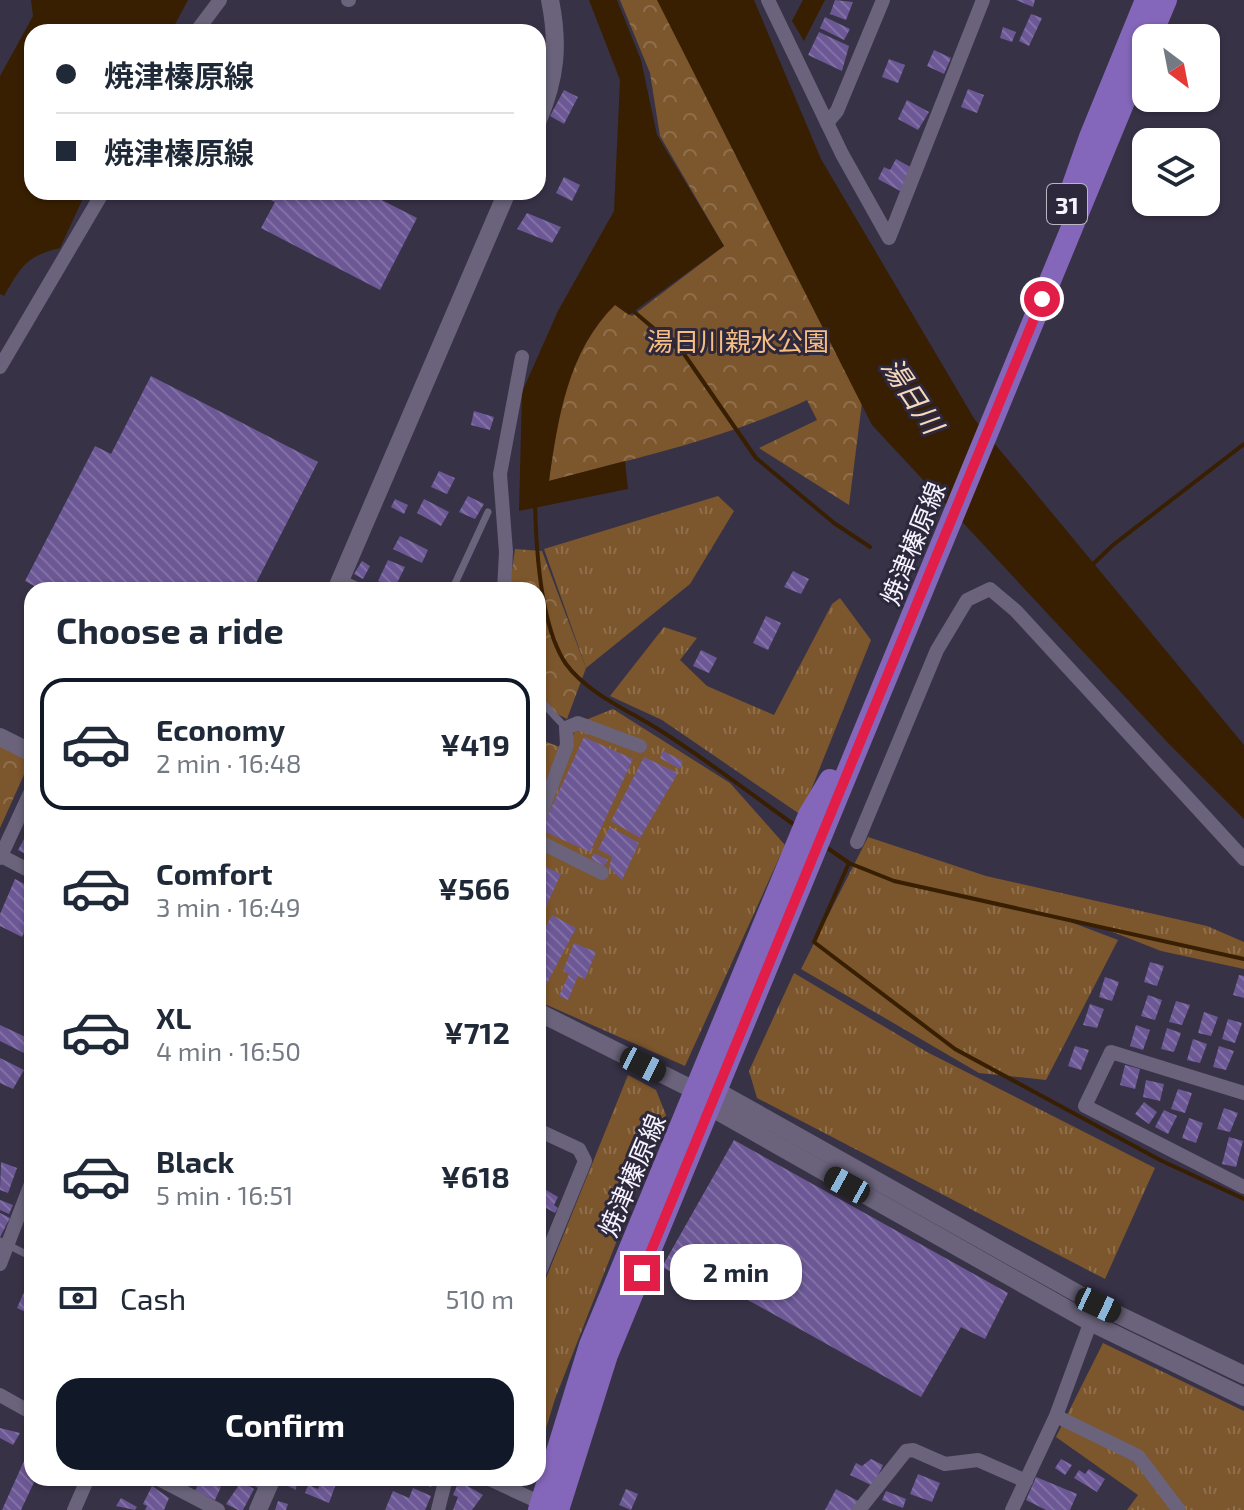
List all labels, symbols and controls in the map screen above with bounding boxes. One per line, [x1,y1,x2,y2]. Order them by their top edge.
north arrow [1132,24,1220,112]
map controls [1132,24,1220,216]
text: 焼津榛原線 [104,57,254,93]
button: layers [1132,128,1220,216]
text: 焼津榛原線 [104,134,254,170]
road number: 31 [1047,184,1087,224]
route start [1024,281,1060,317]
park label: 湯日川親水公園 [647,325,829,356]
water label: 湯日川 [875,351,952,442]
street label: 焼津榛原線 [873,477,951,609]
text: Choose a ride [56,608,284,651]
icon: car [60,708,132,780]
text: Economy [156,711,285,747]
text: ¥419 [440,726,510,762]
text: 2 min · 16:48 [156,747,302,778]
icon: car [60,852,132,924]
text: Comfort [156,855,273,891]
text: ¥566 [438,870,510,906]
text: 3 min · 16:49 [156,891,301,922]
icon: car [60,996,132,1068]
text: XL [156,999,191,1035]
text: ¥712 [444,1014,510,1050]
text: 4 min · 16:50 [156,1035,301,1066]
car [616,1043,670,1087]
street label: 焼津榛原線 [591,1109,671,1241]
icon: car [60,1140,132,1212]
text: Black [156,1143,234,1179]
text: ¥618 [441,1158,510,1194]
car [820,1163,874,1207]
text: 5 min · 16:51 [156,1179,293,1210]
callout: 2 min [670,1245,802,1301]
route end [624,1255,660,1291]
text: 2 min [703,1256,769,1287]
icon: cash [56,1276,100,1320]
text: Cash [120,1280,186,1316]
text: 510 m [445,1283,514,1314]
car [1071,1284,1125,1326]
button: Confirm [56,1378,514,1470]

